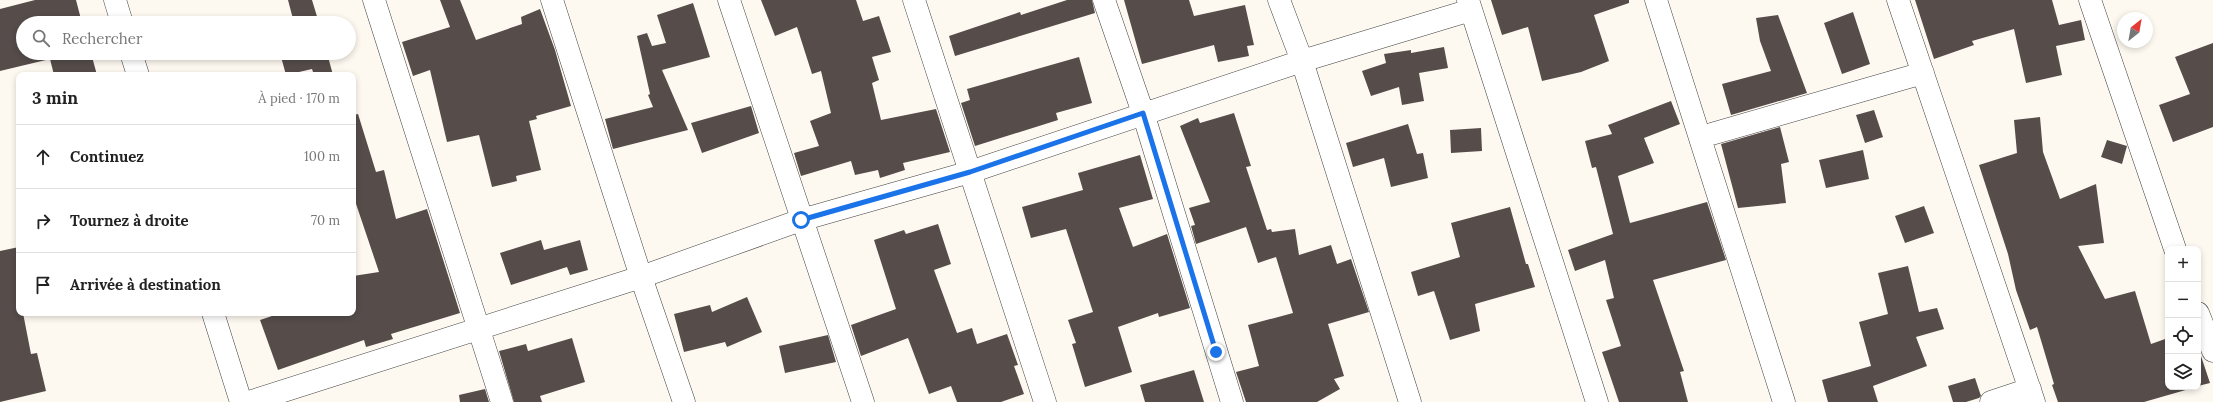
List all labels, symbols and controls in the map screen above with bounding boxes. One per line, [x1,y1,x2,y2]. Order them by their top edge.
north arrow [2117,12,2153,48]
search box [16,16,356,60]
icon: search [30,27,52,49]
text: Rechercher [62,29,142,48]
text: 3 min [32,87,78,109]
text: À pied · 170 m [258,90,340,107]
icon: ahead [32,146,54,168]
text: Continuez [70,147,144,166]
text: 100 m [304,148,340,165]
icon: right [32,210,54,232]
text: Tournez à droite [70,211,189,230]
route start [792,211,810,229]
text: 70 m [311,212,340,229]
map controls [2165,246,2201,390]
button: + [2165,246,2201,282]
icon: arrive [32,274,54,296]
text: Arrivée à destination [70,275,221,294]
button: − [2165,282,2201,318]
button: locate [2165,318,2201,354]
route end [1207,343,1225,361]
button: layers [2165,354,2201,390]

